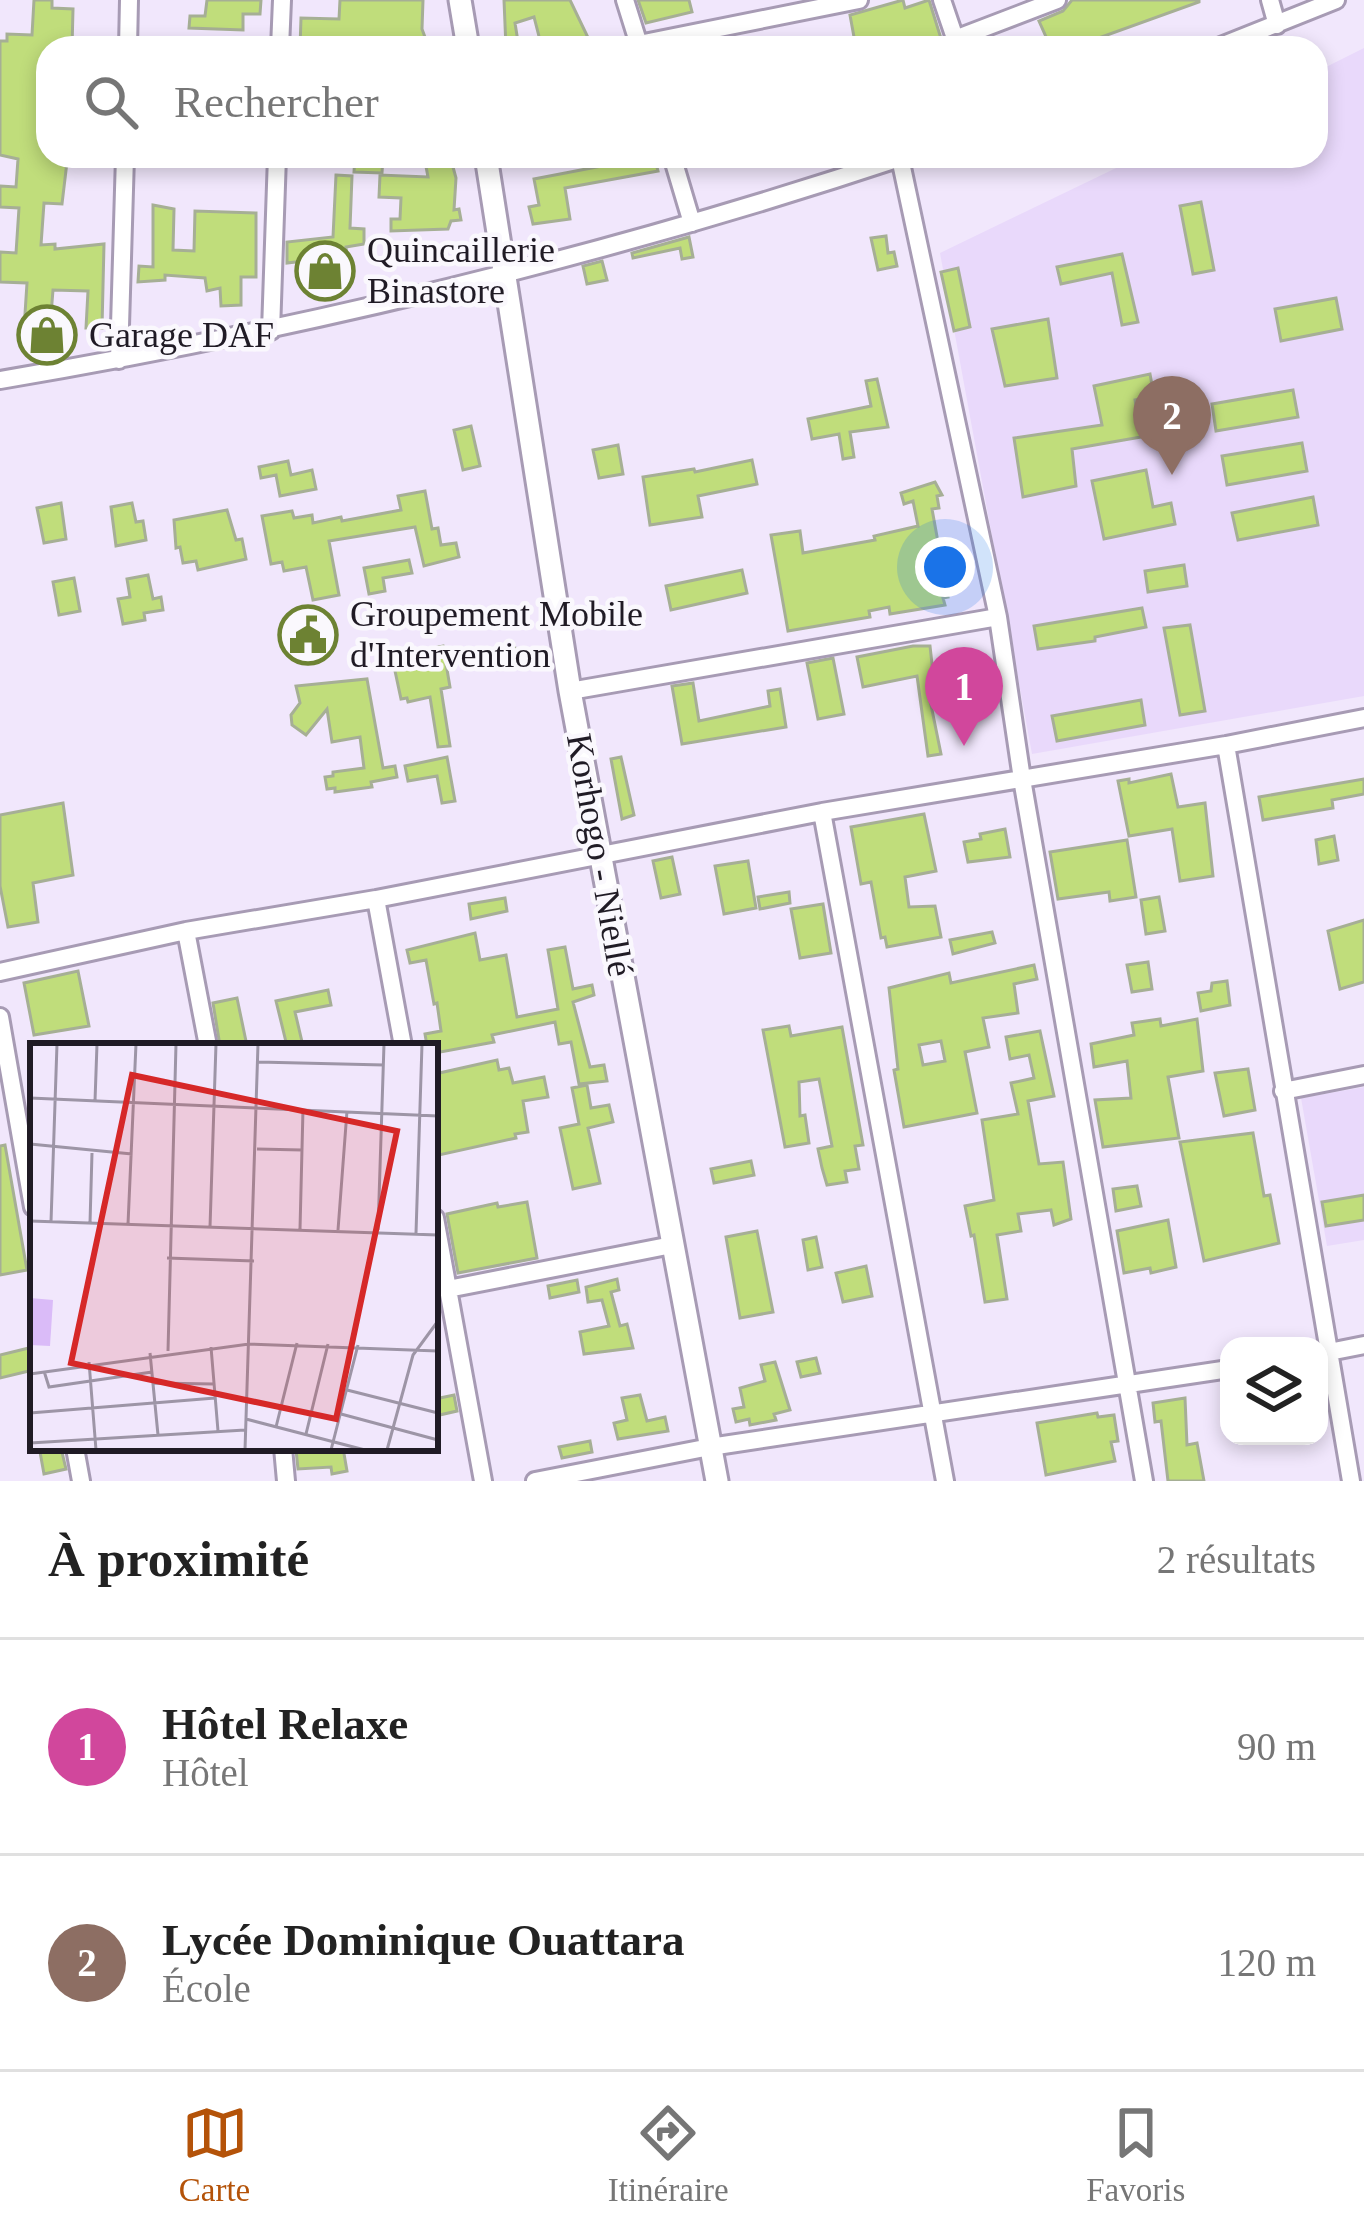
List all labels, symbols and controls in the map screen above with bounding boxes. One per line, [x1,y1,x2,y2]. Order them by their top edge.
search box [36,36,1328,168]
icon: search [78,69,144,135]
text: Rechercher [174,77,379,127]
place label: Quincaillerie Binastore [367,230,555,311]
shop icon: Quincaillerie Binastore [294,240,356,302]
shop icon: Garage DAF [16,304,78,366]
place label: Garage DAF [89,315,274,355]
pin: 2 [1133,376,1211,475]
your location [915,537,975,597]
place label: Groupement Mobile d'Intervention [350,594,643,675]
public building icon: Groupement Mobile d'Intervention [277,604,339,666]
pin: 1 [925,647,1003,746]
street label: Korhogo - Niellé [559,730,641,980]
inset map [30,1043,438,1451]
map controls [1220,1337,1328,1445]
button: layers [1220,1337,1328,1445]
text: À proximité [48,1531,309,1587]
text: 2 résultats [1157,1538,1316,1581]
text: Hôtel Relaxe [162,1699,408,1749]
text: 1 [77,1725,97,1768]
text: 90 m [1237,1725,1316,1768]
text: Hôtel [162,1751,249,1794]
text: Lycée Dominique Ouattara [162,1915,684,1965]
text: 2 [77,1941,97,1984]
text: 120 m [1217,1941,1316,1984]
text: École [162,1967,251,2010]
tab: Carte [179,2100,250,2209]
tab: Itinéraire [608,2100,729,2209]
tab: Favoris [1086,2100,1185,2209]

